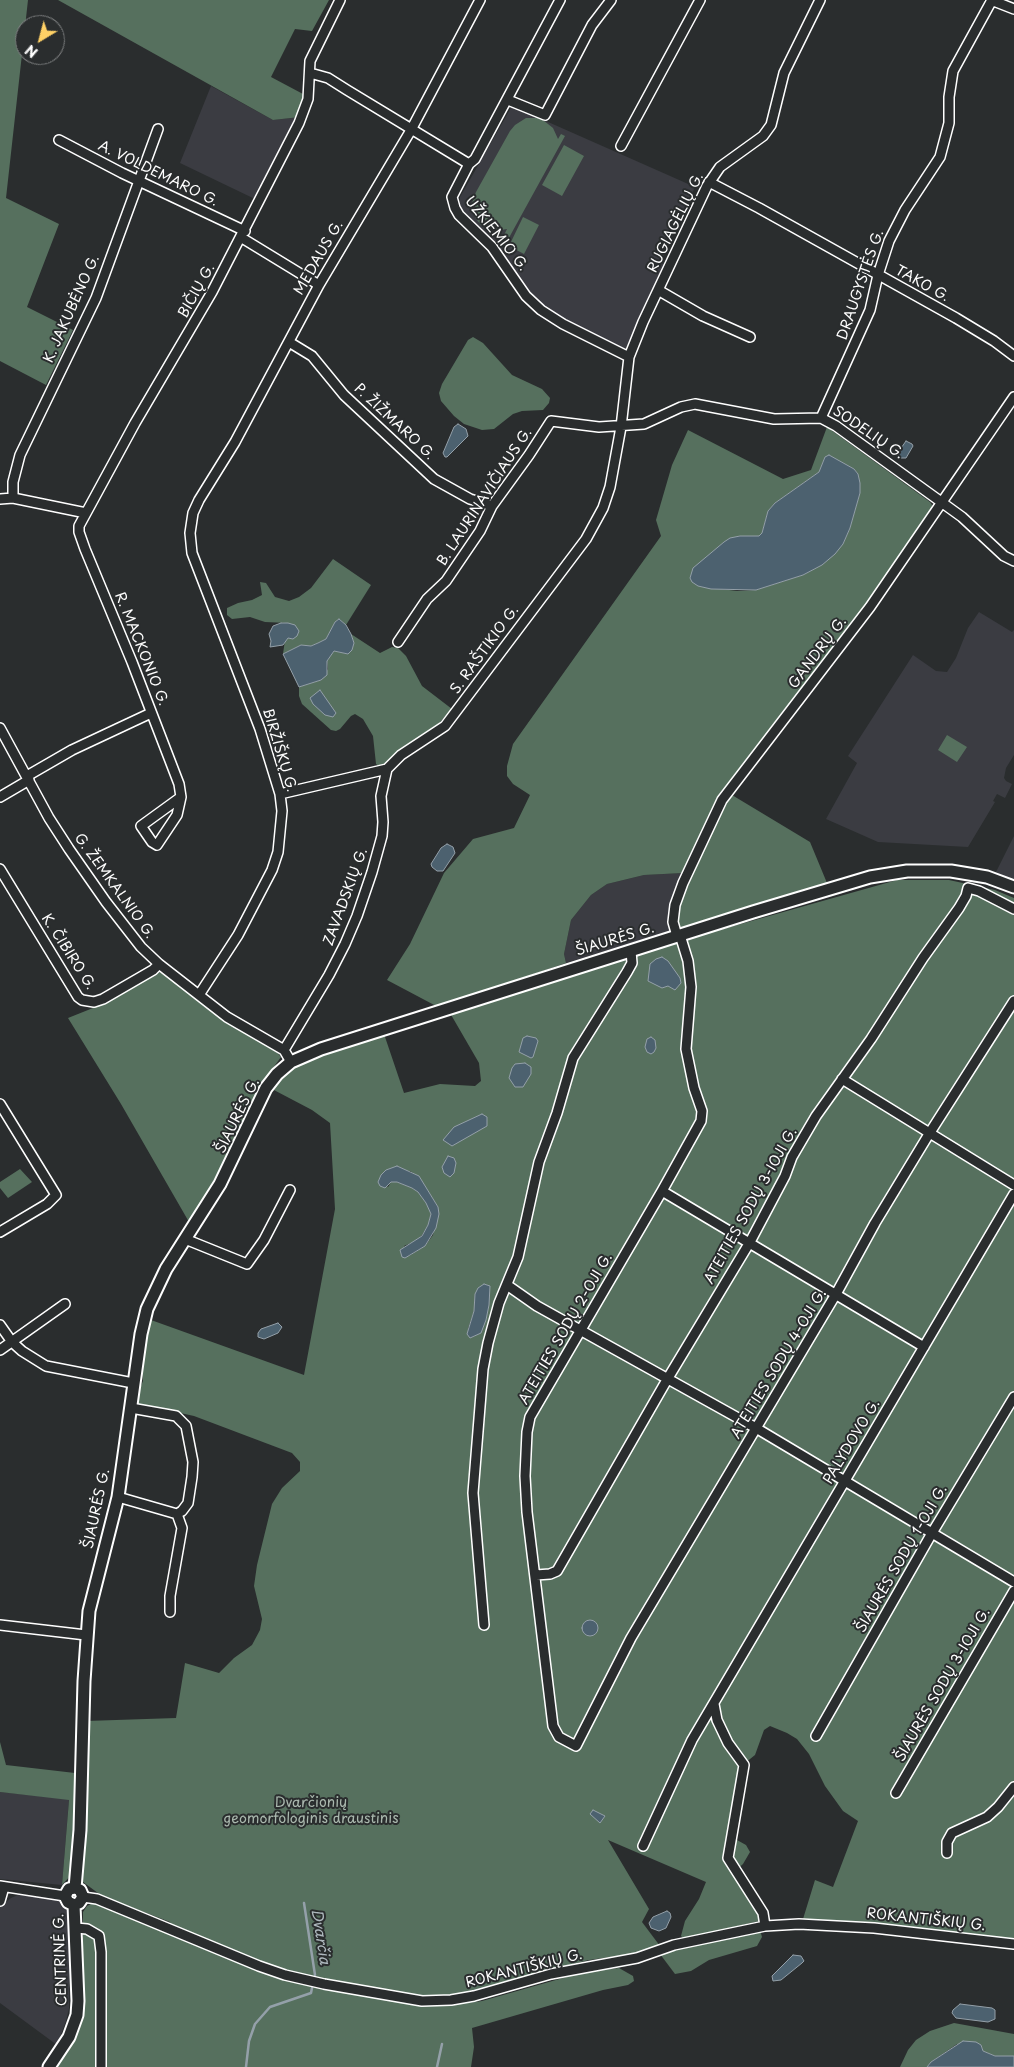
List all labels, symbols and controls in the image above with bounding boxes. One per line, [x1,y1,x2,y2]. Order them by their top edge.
north arrow [15,15,65,65]
text: N [21,40,42,63]
street label: A. VOLDEMARO G. [95,138,221,210]
street label: RUGIAGĖLIŲ G. [645,170,707,276]
street label: UŽKIEMIO G. [461,193,531,275]
street label: MEDAUS G. [291,218,347,298]
street label: DRAUGYSTĖS G. [834,228,888,342]
street label: K. JAKUBĖNO G. [41,252,103,366]
street label: BIČIŲ G. [175,261,219,321]
street label: TAKO G. [892,262,952,306]
street label: P. ŽIŽMARO G. [350,381,438,463]
street label: SODELIŲ G. [829,403,907,463]
street label: B. LAURINAVIČIAUS G. [434,425,536,569]
street label: R. MACKONIO G. [111,590,171,708]
street label: S. RAŠTIKIO G. [447,603,523,697]
street label: GANDRŲ G. [786,614,850,692]
street label: BIRŽIŠKŲ G. [258,706,300,794]
street label: G. ŽEMKALNIO G. [70,830,158,942]
street label: ZAVADSKIŲ G. [321,846,371,948]
street label: K. ČIBIRO G. [37,911,99,993]
street label: ŠIAURĖS G. [574,920,656,960]
street label: ŠIAURĖS G. [213,1076,263,1156]
street label: ATEITIES SODŲ 3-IOJI G. [701,1125,801,1287]
street label: ATEITIES SODŲ 2-OJI G. [516,1250,616,1408]
street label: ATEITIES SODŲ 4-OJI G. [728,1286,830,1442]
street label: PALYDOVO G. [820,1397,884,1487]
street label: ŠIAURĖS G. [80,1467,114,1551]
street label: ŠIAURĖS SODŲ 1-OJI G. [853,1482,951,1636]
street label: ŠIAURĖS SODŲ 3-IOJI G. [892,1605,994,1765]
park label: Dvarčionių geomorfologinis draustinis [223,1795,399,1828]
street label: ROKANTIŠKIŲ G. [866,1905,986,1935]
water label: Dvarčia [307,1908,333,1966]
street label: CENTRINĖ G. [51,1913,71,2007]
street label: ROKANTIŠKIŲ G. [464,1946,584,1992]

